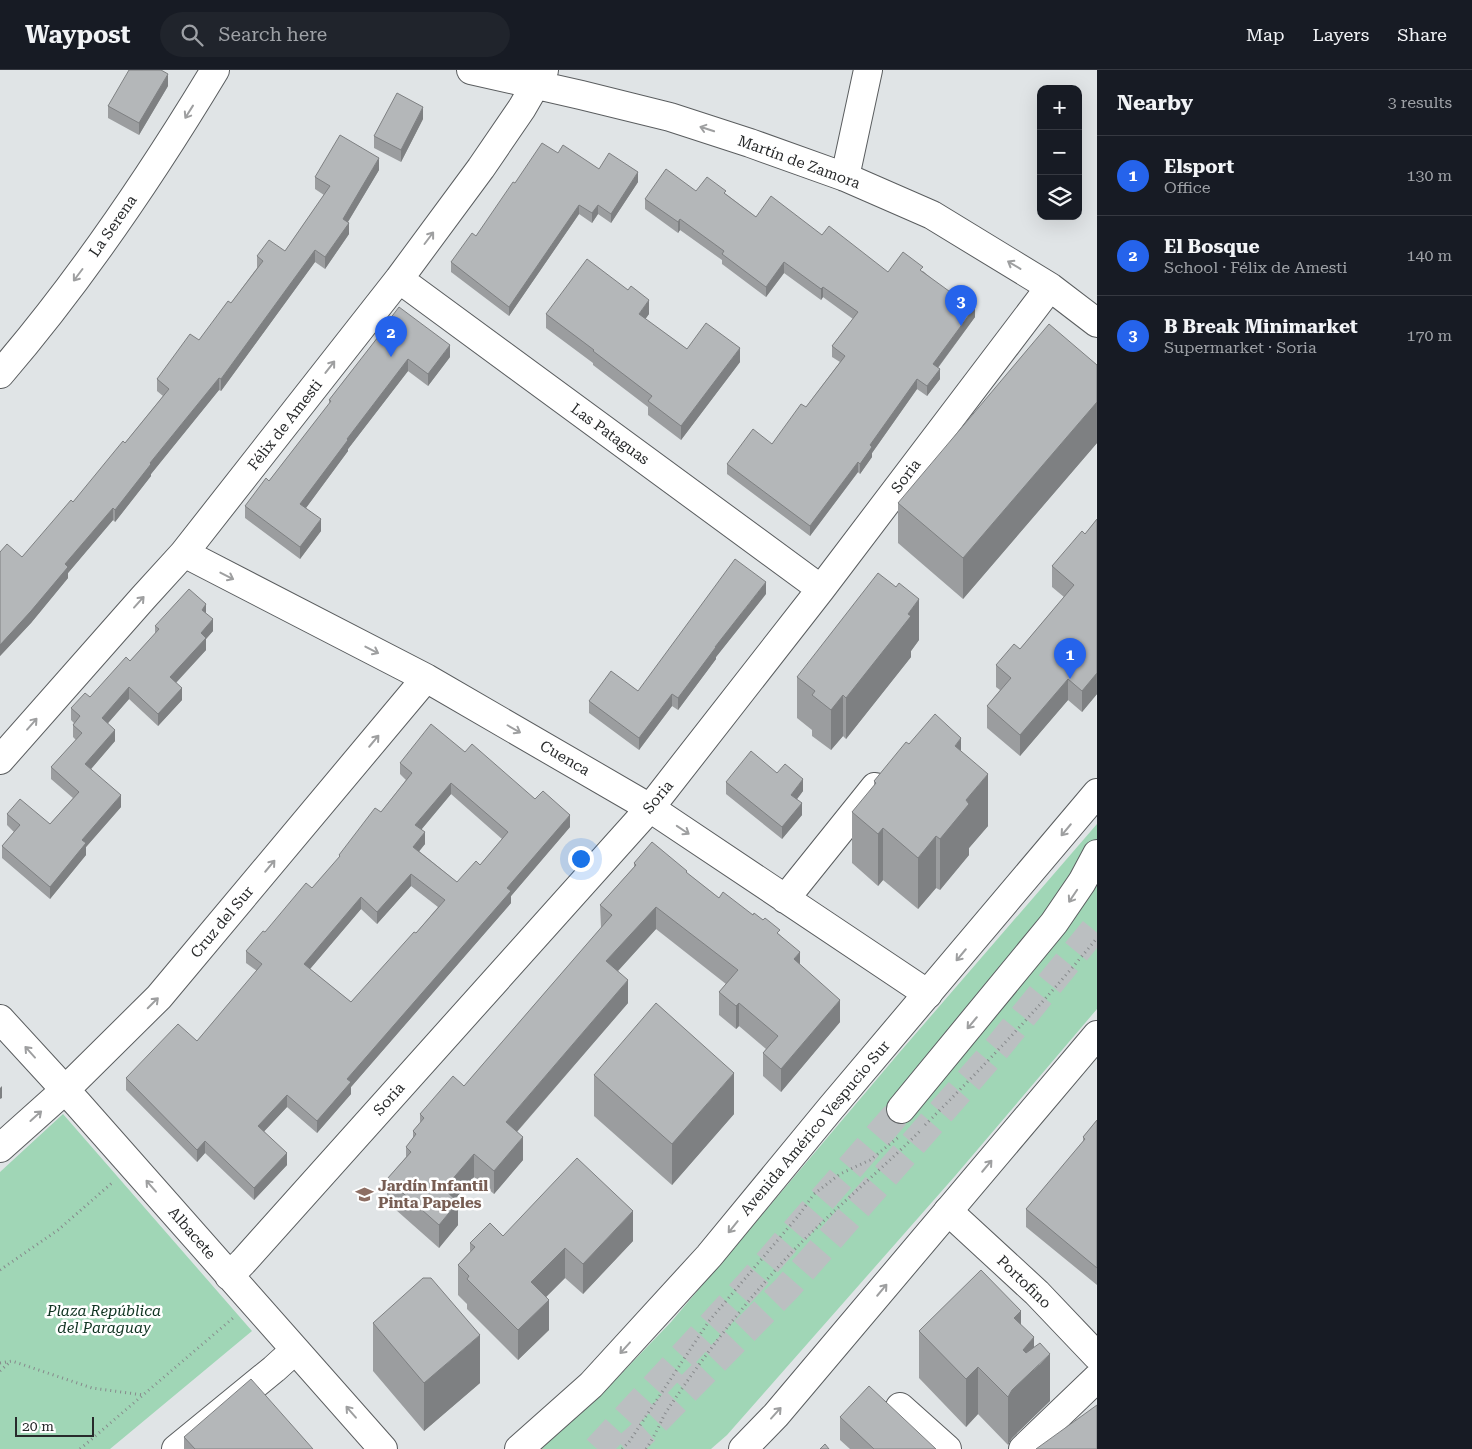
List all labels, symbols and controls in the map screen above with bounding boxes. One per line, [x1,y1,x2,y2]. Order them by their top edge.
search box [160,12,510,57]
text: Waypost [25,21,130,49]
icon: search [178,21,206,49]
text: Search here [218,23,327,46]
text: Map [1246,24,1285,45]
text: Layers [1313,24,1369,45]
text: Share [1397,24,1447,45]
map controls [1037,85,1082,220]
button: + [1037,85,1082,130]
text: Nearby [1117,91,1193,115]
text: 3 results [1388,93,1452,112]
one-way arrow [184,104,194,118]
one-way arrow [699,124,715,133]
button: − [1037,130,1082,175]
street label: Martín de Zamora [735,132,863,192]
text: Elsport [1164,155,1234,178]
text: 1 [1129,166,1137,185]
text: 130 m [1406,166,1452,185]
button: layers [1037,175,1082,220]
text: Office [1164,178,1210,197]
street label: La Serena [85,192,141,260]
one-way arrow [424,231,434,245]
text: El Bosque [1164,235,1260,258]
text: 2 [1129,246,1137,265]
text: 140 m [1406,246,1452,265]
text: School · Félix de Amesti [1164,258,1347,277]
one-way arrow [1008,260,1022,270]
one-way arrow [73,268,84,281]
pin: 3 [945,285,977,326]
text: B Break Minimarket [1164,315,1358,338]
pin: 2 [375,316,407,357]
text: 3 [1129,326,1137,345]
text: 170 m [1406,326,1452,345]
text: Supermarket · Soria [1164,338,1317,357]
one-way arrow [325,360,335,374]
street label: Félix de Amesti [244,376,326,474]
street label: Las Pataguas [567,400,653,468]
street label: Soria [887,455,925,497]
one-way arrow [219,572,234,581]
one-way arrow [134,595,145,608]
pin: 1 [1054,638,1086,679]
one-way arrow [364,645,379,655]
one-way arrow [27,718,38,731]
one-way arrow [506,724,520,734]
one-way arrow [369,735,380,748]
street label: Cuenca [537,737,593,779]
street label: Soria [639,777,677,817]
one-way arrow [1060,824,1071,837]
one-way arrow [676,825,690,835]
your location [568,846,594,872]
one-way arrow [264,859,275,872]
street label: Cruz del Sur [187,882,257,962]
one-way arrow [1068,889,1078,903]
one-way arrow [955,948,966,961]
one-way arrow [147,997,159,1009]
one-way arrow [966,1016,977,1029]
street label: Avenida Américo Vespucio Sur [737,1037,893,1219]
one-way arrow [24,1046,36,1059]
street label: Soria [370,1079,408,1119]
one-way arrow [30,1110,43,1122]
one-way arrow [981,1159,992,1172]
place label: Jardín Infantil Pinta Papeles [378,1177,488,1212]
one-way arrow [145,1179,156,1192]
school or university icon: Jardín Infantil Pinta Papeles [354,1185,374,1205]
street label: Albacete [164,1203,220,1263]
one-way arrow [727,1220,738,1233]
street label: Portofino [993,1252,1055,1312]
one-way arrow [876,1283,887,1296]
park label: Plaza República del Paraguay [46,1302,161,1337]
one-way arrow [619,1342,631,1354]
one-way arrow [345,1406,357,1419]
one-way arrow [771,1407,782,1420]
scale bar [15,1414,94,1437]
text: 20 m [22,1418,54,1434]

